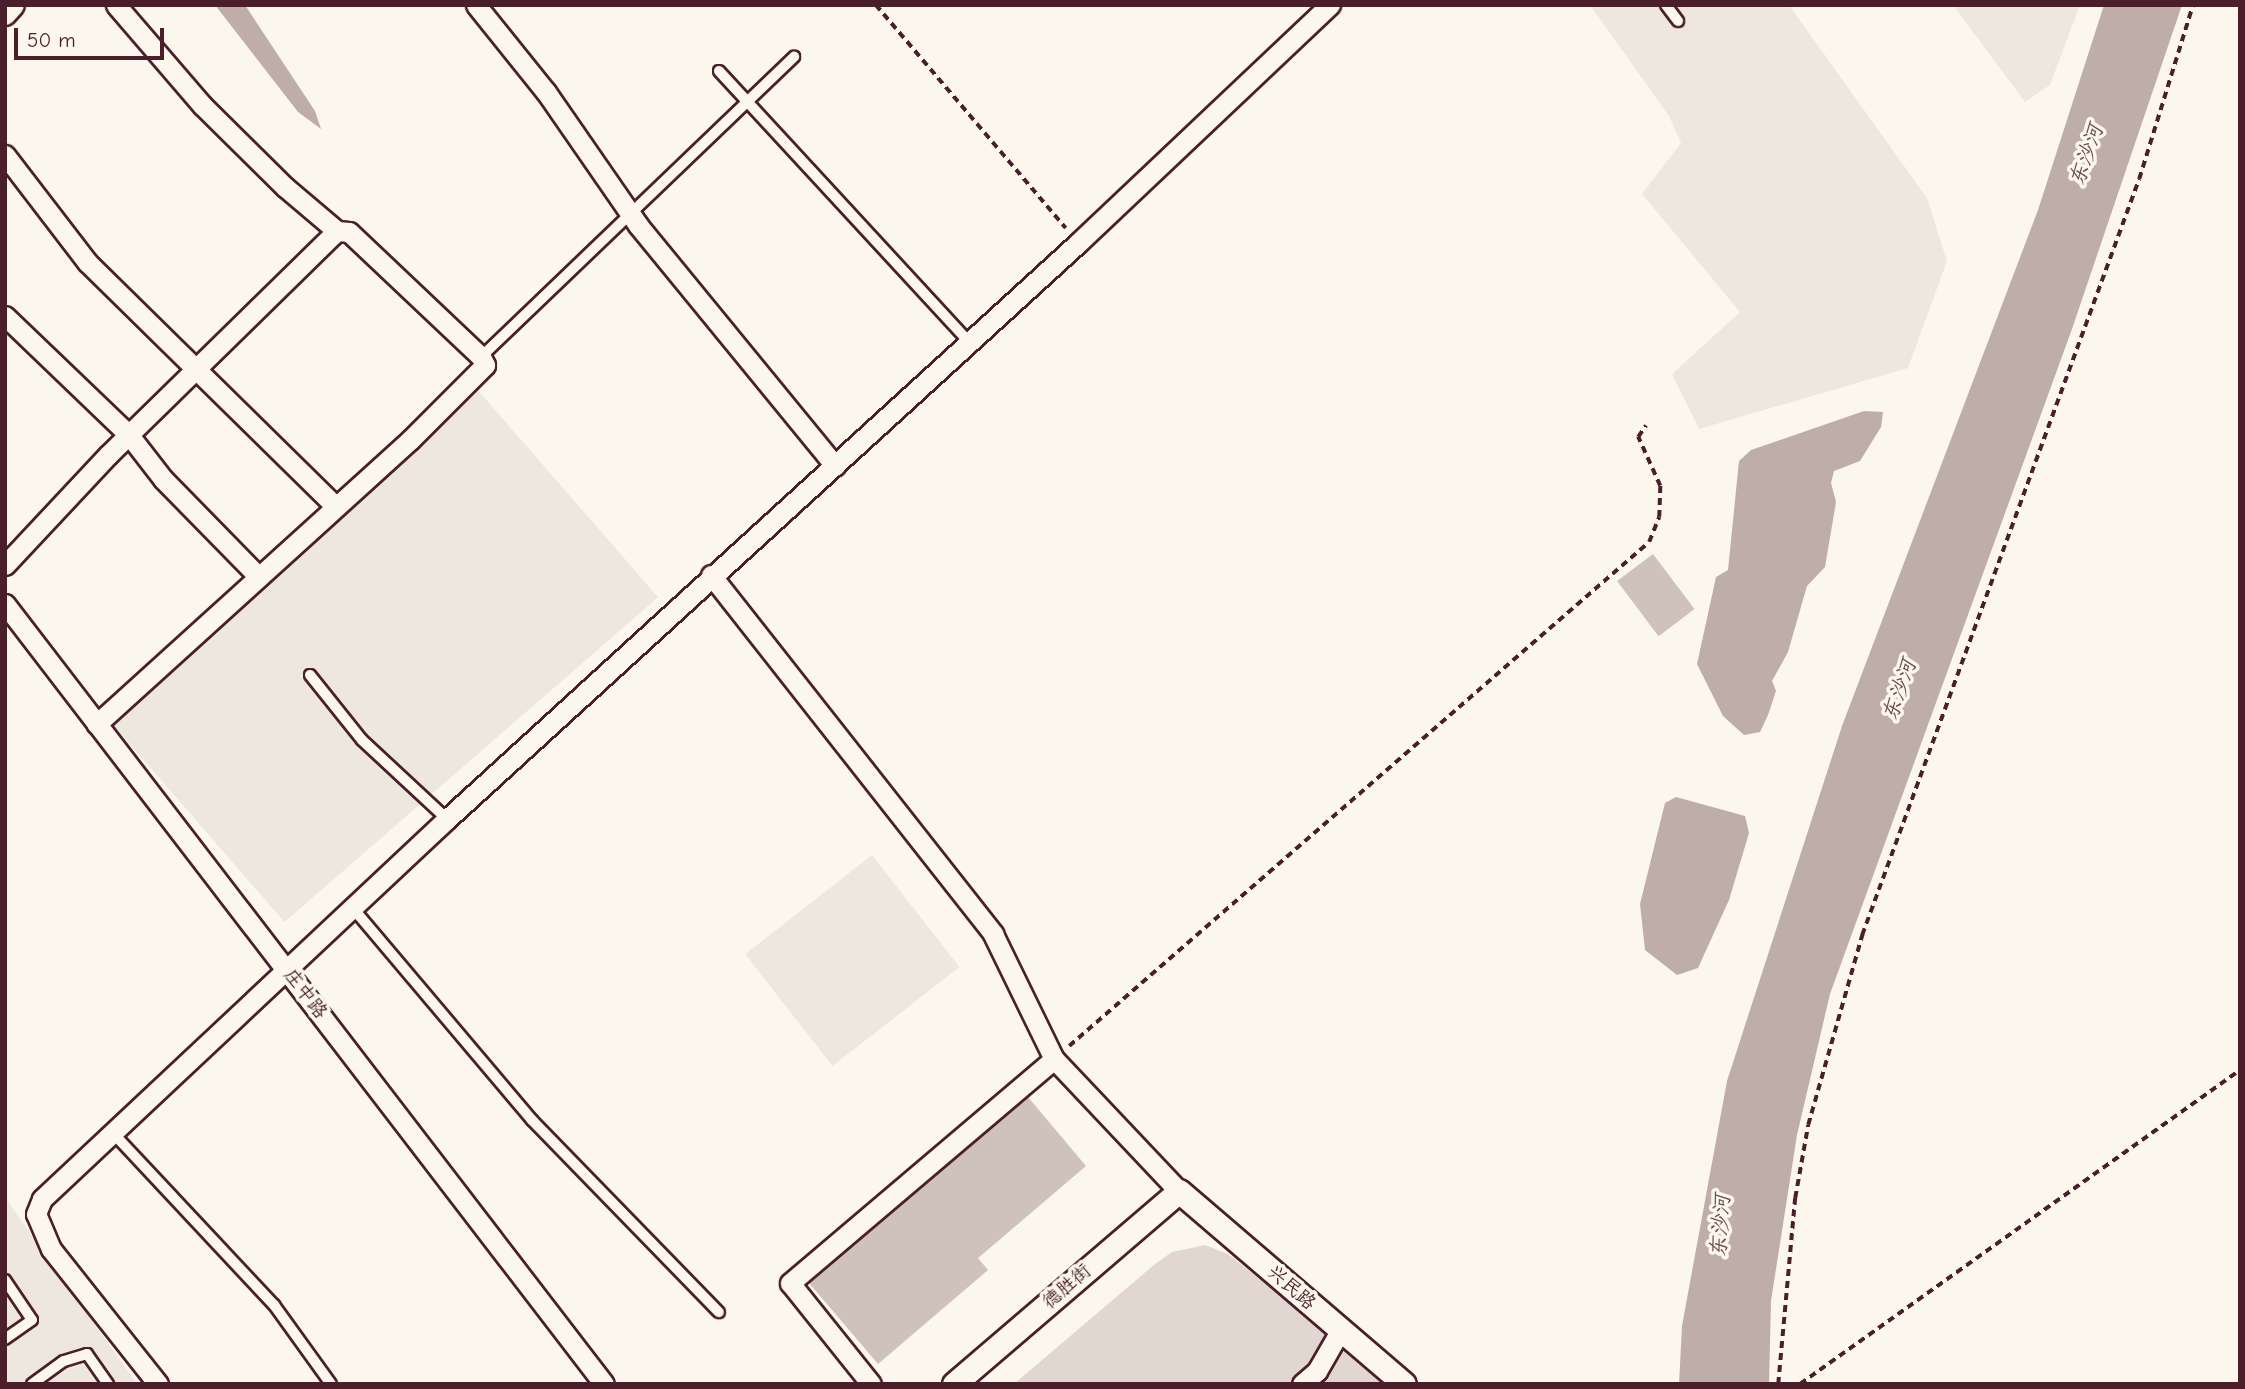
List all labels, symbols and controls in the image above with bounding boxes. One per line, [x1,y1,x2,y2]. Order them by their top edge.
scale bar [18,14,168,58]
text: 50 m [27,28,76,52]
water label: 东沙河 [2064,121,2108,189]
water label: 东沙河 [1877,656,1921,724]
street label: 庄中路 [278,965,332,1023]
water label: 东沙河 [1705,1194,1735,1258]
street label: 德胜街 [1038,1260,1096,1314]
street label: 兴民路 [1262,1261,1320,1315]

